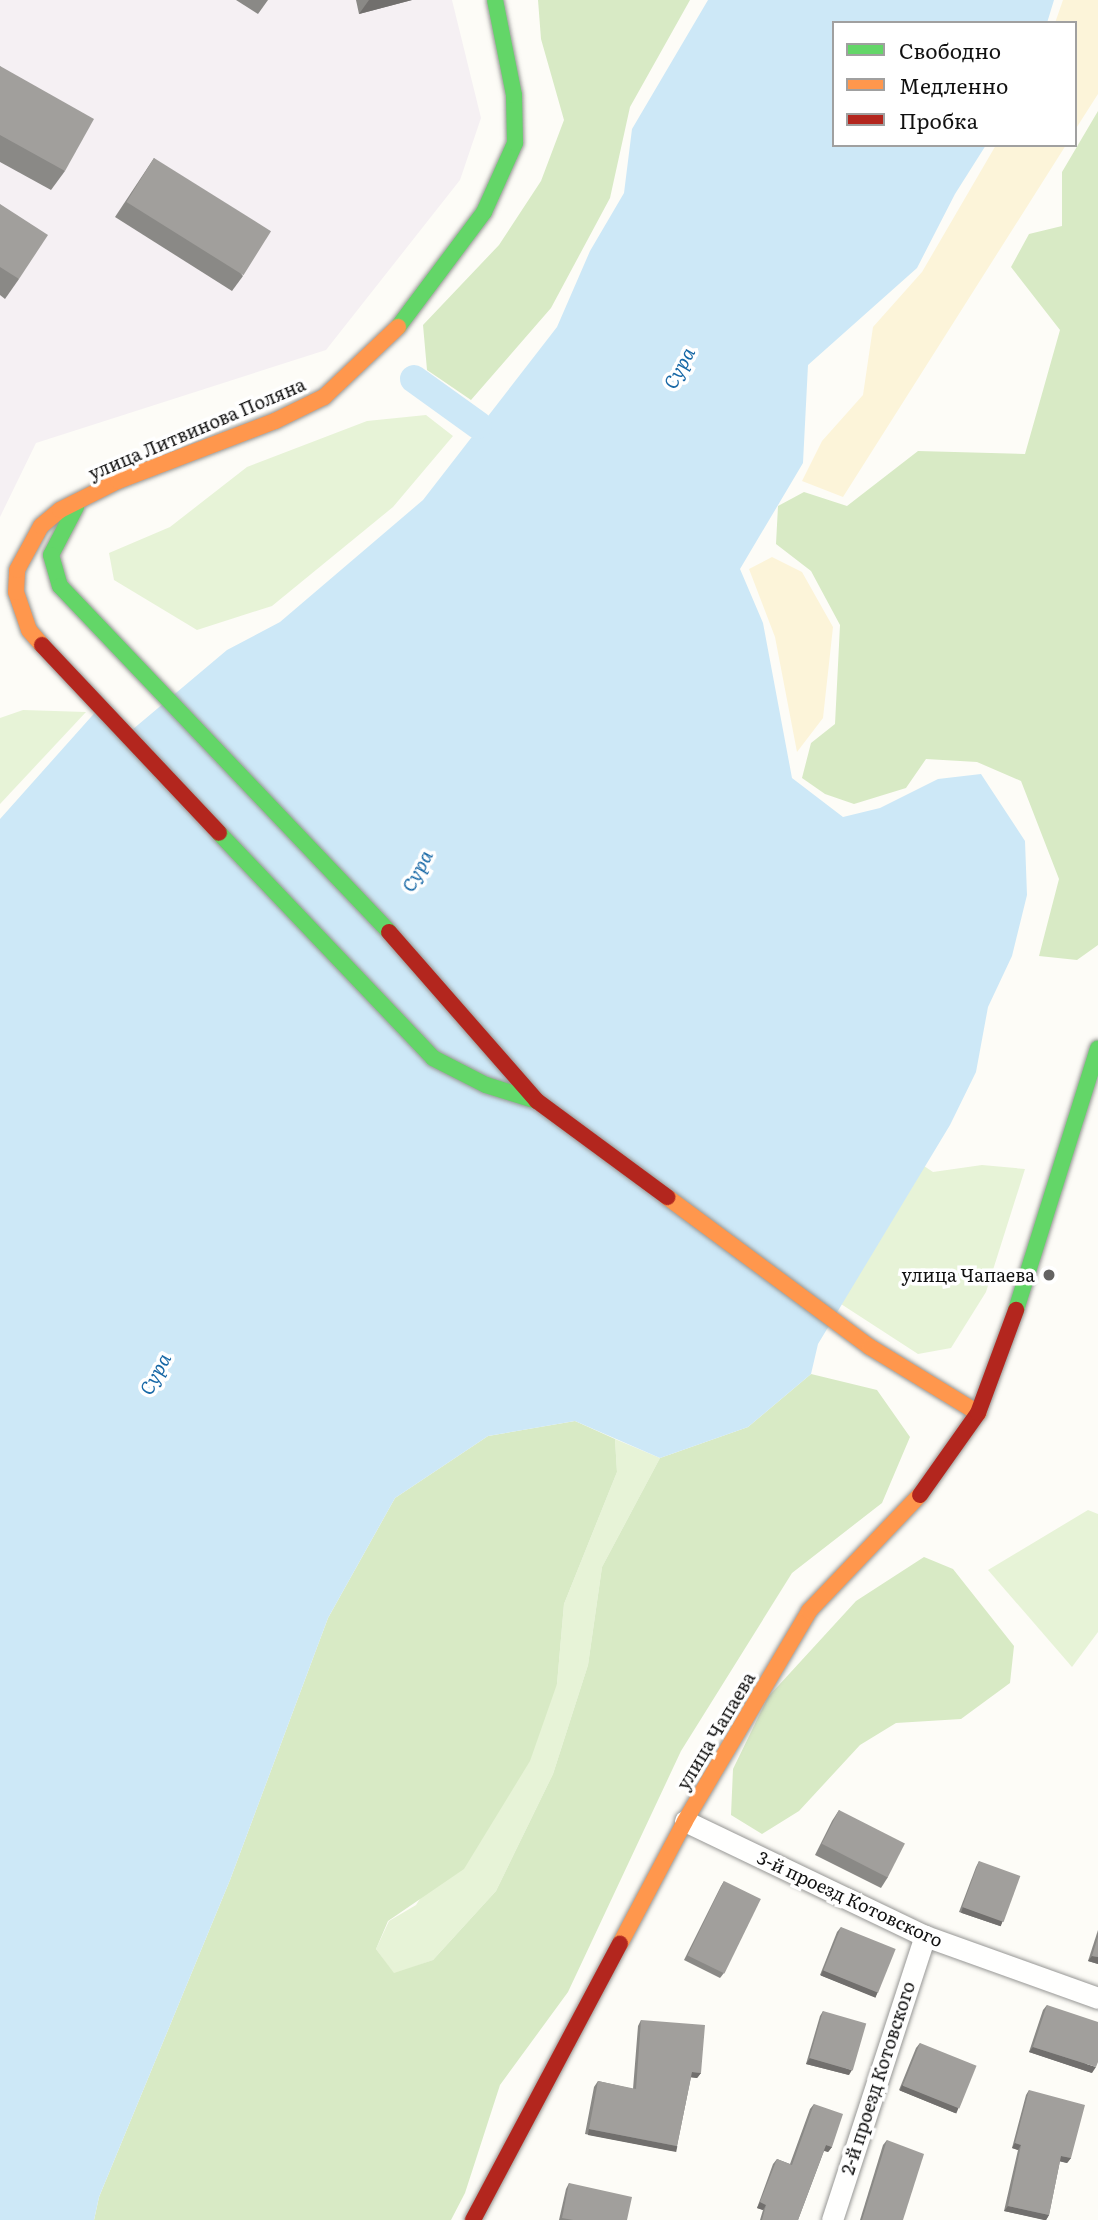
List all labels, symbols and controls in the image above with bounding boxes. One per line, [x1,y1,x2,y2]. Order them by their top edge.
legend [832,21,1077,147]
text: Свободно [899,34,1001,65]
text: Медленно [899,69,1008,100]
text: Пробка [899,104,978,135]
water label: Сура [659,343,699,393]
street label: улица Литвинова Поляна [85,373,309,485]
water label: Сура [397,846,437,896]
place label: улица Чапаева [902,1264,1035,1286]
marker: улица Чапаева [1041,1267,1057,1283]
water label: Сура [135,1349,175,1399]
street label: улица Чапаева [672,1668,760,1794]
street label: 3-й проезд Котовского [754,1846,946,1952]
street label: 2-й проезд Котовского [837,1979,919,2177]

